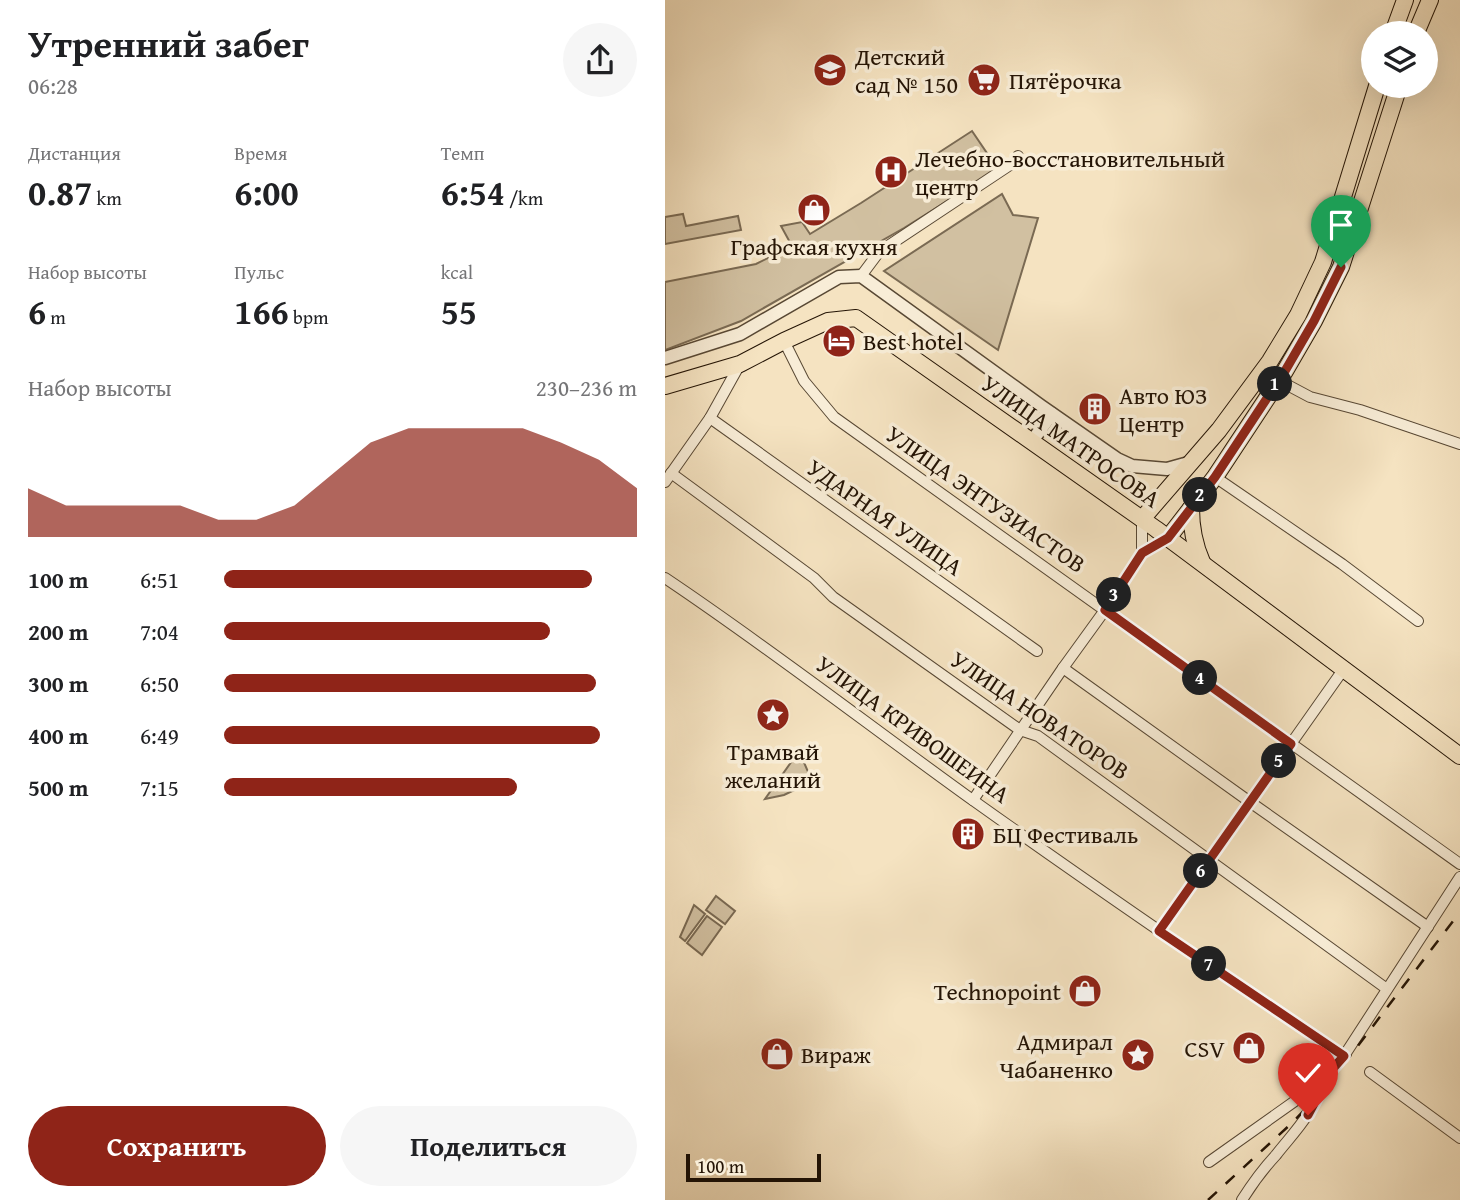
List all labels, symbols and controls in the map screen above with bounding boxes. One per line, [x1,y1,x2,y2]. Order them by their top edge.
text: Утренний забег [28,15,309,71]
map controls [1361,21,1438,98]
button: layers [1361,21,1438,98]
button: share [563,23,637,97]
place label: Детский сад № 150 [854,39,958,102]
school or university icon: Детский сад № 150 [811,51,849,89]
supermarket icon: Пятёрочка [965,61,1003,99]
place label: Пятёрочка [1009,63,1122,98]
text: 06:28 [28,69,78,102]
text: Дистанция [28,139,121,167]
text: Время [234,139,287,167]
text: Темп [441,139,485,167]
place label: Лечебно-восстановительный центр [915,141,1225,204]
hospital icon: Лечебно-восстановительный центр [872,153,910,191]
text: 0.87 [28,167,92,218]
text: 6:00 [234,167,299,218]
text: 6:54 [441,167,505,218]
text: km [92,184,122,212]
text: /km [505,184,543,212]
shop icon: Графская кухня [795,191,833,229]
pin [1311,195,1371,267]
icon: arrive [1322,206,1360,244]
place label: Графская кухня [730,229,898,264]
text: Набор высоты [28,258,147,286]
text: Пульс [234,258,284,286]
text: kcal [441,258,473,286]
text: 6 [28,286,46,337]
text: 166 [234,286,289,337]
text: 55 [441,286,477,337]
text: m [46,303,66,331]
text: bpm [289,303,329,331]
hotel icon: Best hotel [820,322,858,360]
place label: Best hotel [863,324,964,359]
street label: УЛИЦА МАТРОСОВА [974,366,1168,516]
pin: 1 [1257,366,1293,402]
text: 1 [1270,369,1279,397]
text: Набор высоты [28,371,172,404]
text: 230–236 m [536,371,637,404]
place label: Авто ЮЗ Центр [1119,378,1207,441]
building icon: Авто ЮЗ Центр [1076,390,1114,428]
street label: УЛИЦА ЭНТУЗИАСТОВ [879,417,1093,581]
street label: УДАРНАЯ УЛИЦА [800,450,970,584]
pin: 2 [1183,477,1217,512]
text: 2 [1195,480,1204,508]
text: 100 m [28,563,89,596]
text: 6:51 [140,563,179,596]
pin: 3 [1097,578,1131,612]
text: 3 [1109,580,1118,608]
text: 200 m [28,615,89,648]
text: 7:04 [140,615,179,648]
street label: УЛИЦА НОВАТОРОВ [944,642,1136,788]
street label: УЛИЦА КРИВОШЕИНА [809,647,1018,812]
pin: 4 [1183,660,1217,696]
text: 4 [1195,663,1204,691]
text: 300 m [28,667,89,700]
text: 6:50 [140,667,179,700]
place icon: Трамвай желаний [754,696,792,734]
text: 400 m [28,719,89,752]
text: 6:49 [140,719,179,752]
place label: Трамвай желаний [725,734,821,797]
pin: 5 [1261,744,1297,778]
text: 5 [1274,746,1283,774]
text: 500 m [28,771,89,804]
text: 7:15 [140,771,179,804]
building icon: БЦ Фестиваль [949,815,987,853]
place label: БЦ Фестиваль [993,817,1138,852]
pin: 6 [1183,854,1219,888]
text: 6 [1196,856,1205,884]
pin: 7 [1191,946,1227,982]
text: 7 [1204,949,1213,977]
shop icon: Technopoint [1066,972,1104,1010]
place label: Technopoint [934,974,1062,1009]
place label: Адмирал Чабаненко [999,1024,1113,1087]
shop icon: CSV [1230,1029,1268,1067]
place label: CSV [1185,1031,1225,1066]
shop icon: Вираж [758,1035,796,1073]
place icon: Адмирал Чабаненко [1119,1036,1157,1074]
place label: Вираж [801,1037,871,1072]
pin [1278,1043,1338,1115]
icon: check [1289,1054,1327,1092]
button: Сохранить [28,1106,326,1186]
button: Поделиться [340,1106,637,1186]
scale bar [686,1151,821,1183]
text: 100 m [697,1152,744,1180]

